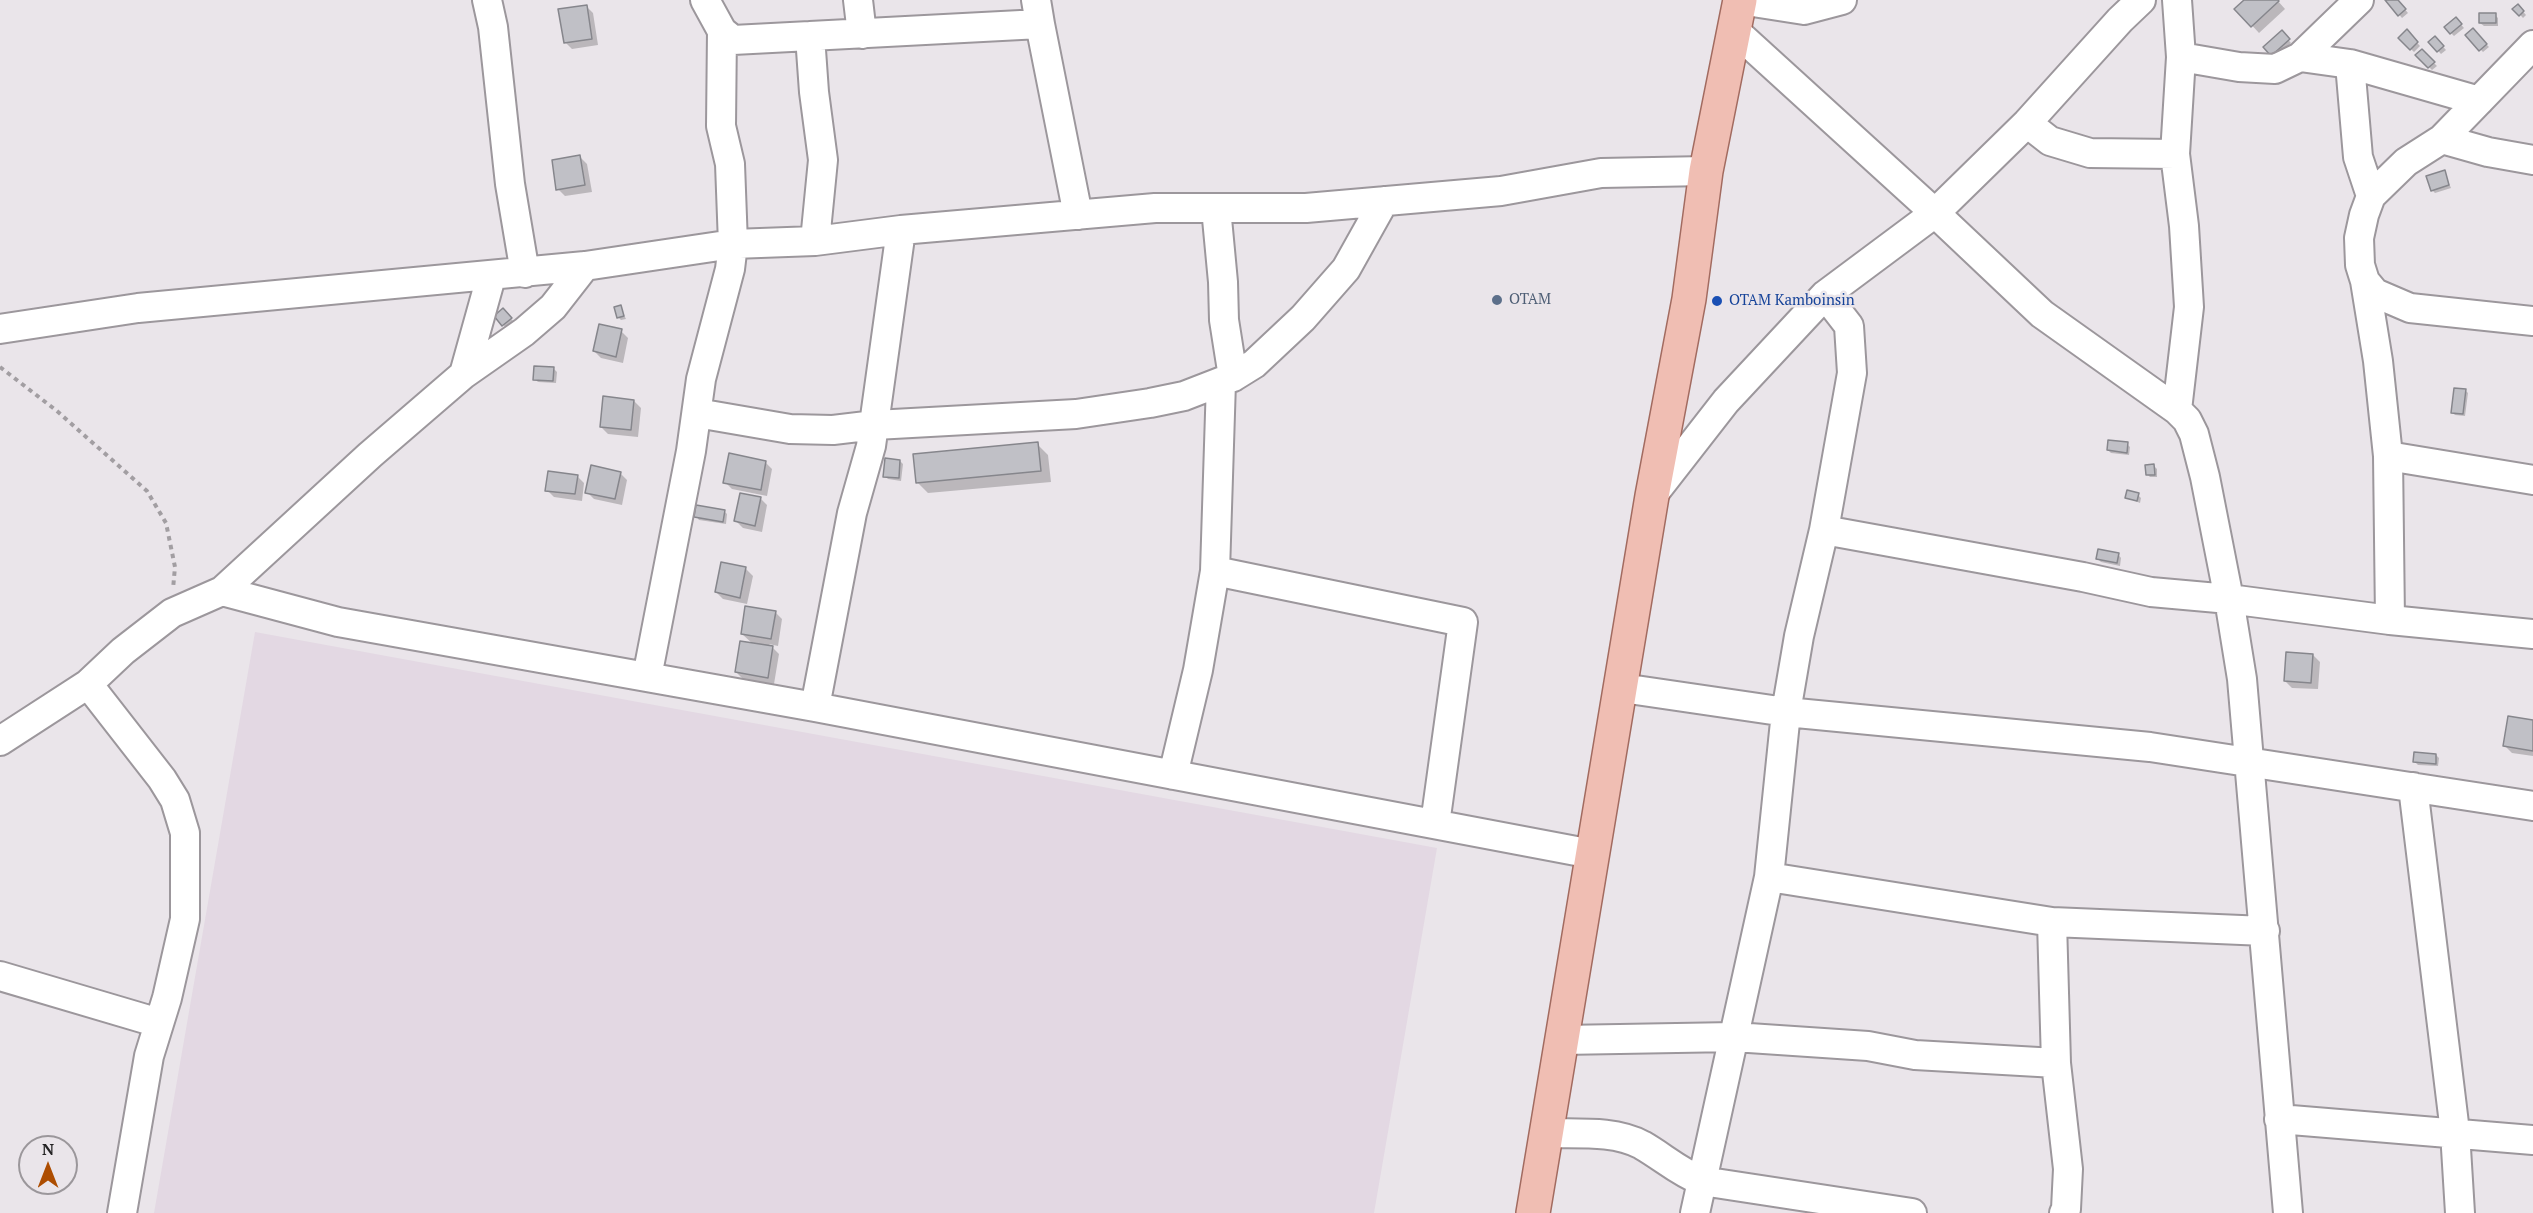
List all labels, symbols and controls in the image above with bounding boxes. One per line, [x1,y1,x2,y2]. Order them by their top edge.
place label: OTAM [1509,291,1551,309]
place label: OTAM Kamboinsin [1729,292,1855,310]
marker: OTAM [1490,293,1504,307]
marker: OTAM Kamboinsin [1710,294,1724,308]
north arrow [18,1135,78,1195]
text: N [42,1138,54,1160]

